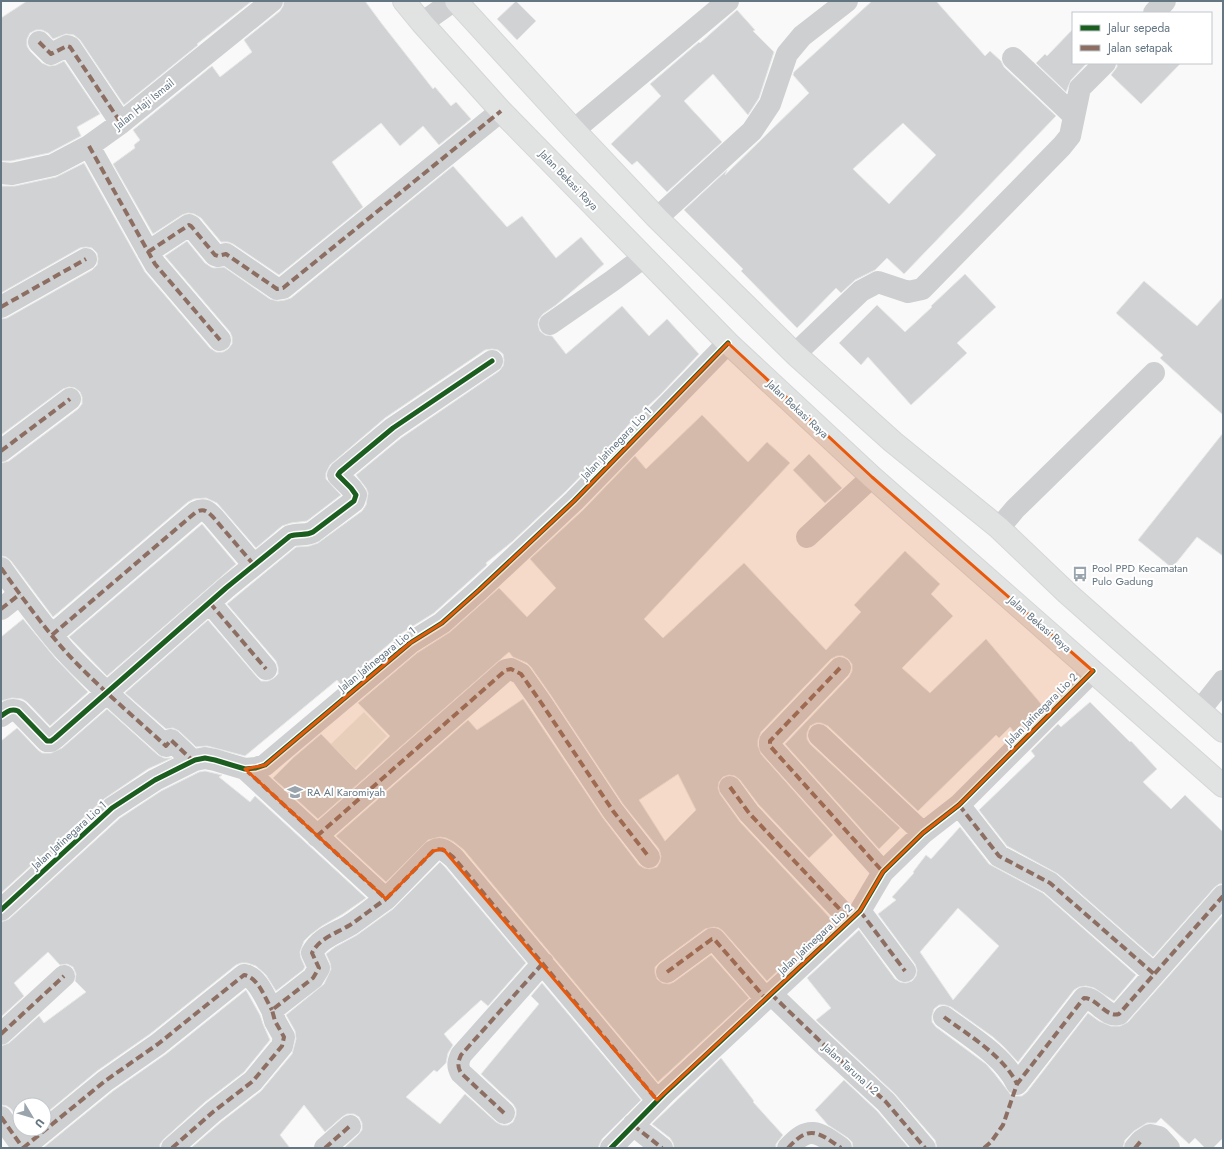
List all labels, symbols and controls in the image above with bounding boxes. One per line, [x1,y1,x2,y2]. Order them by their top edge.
legend [1072,12,1212,64]
text: Jalur sepeda [1106,19,1170,37]
text: Jalan setapak [1106,39,1173,57]
street label: Jalan Haji Ismail [109,75,178,135]
street label: Jalan Bekasi Raya [534,145,602,214]
street label: Jalan Bekasi Raya [762,375,832,442]
street label: Jalan Jatinegara Lio 1 [576,403,655,484]
place label: Pool PPD Kecamatan Pulo Gadung [1092,560,1188,589]
bus stop icon: Pool PPD Kecamatan Pulo Gadung [1071,565,1089,583]
street label: Jalan Bekasi Raya [1003,591,1075,656]
street label: Jalan Jatinegara Lio 1 [333,623,419,697]
street label: Jalan Jatinegara Lio 2 [1000,669,1081,750]
school or university icon: RA Al Karomiyah [286,783,304,801]
place label: RA Al Karomiyah [307,784,385,800]
street label: Jalan Jatinegara Lio 1 [27,797,110,874]
street label: Jalan Jatinegara Lio 2 [773,900,856,979]
street label: Jalan Taruna I 2 [818,1038,882,1098]
north arrow [12,1097,52,1137]
text: U [31,1115,49,1131]

